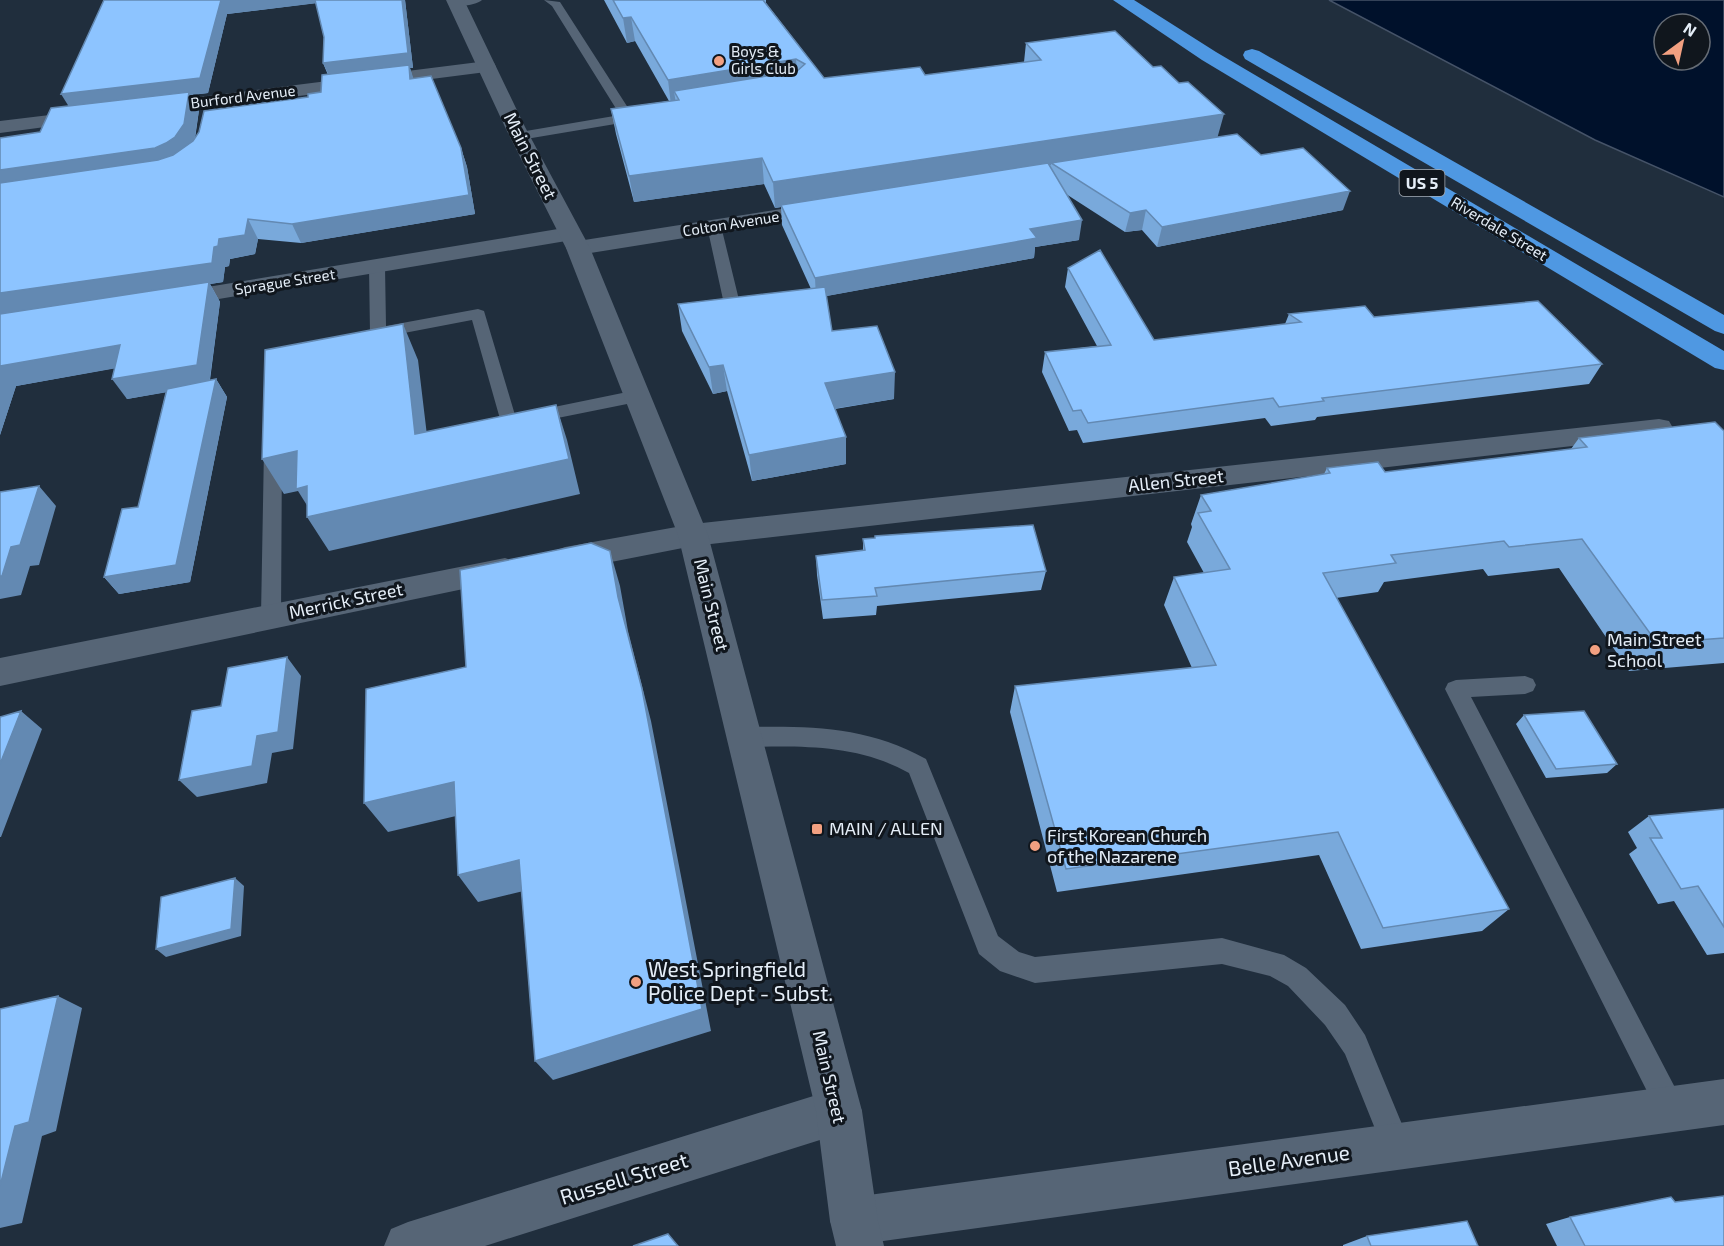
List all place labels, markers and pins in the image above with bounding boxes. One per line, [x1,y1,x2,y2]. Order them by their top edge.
place label: Boys & Girls Club [731,42,796,77]
marker: Boys & Girls Club [712,54,726,68]
place label: Main Street School [1607,628,1702,671]
marker: Main Street School [1588,643,1602,657]
place label: MAIN / ALLEN [829,817,943,839]
marker: MAIN / ALLEN [810,822,824,836]
place label: First Korean Church of the Nazarene [1047,824,1207,867]
marker: First Korean Church of the Nazarene [1028,839,1042,853]
place label: West Springfield Police Dept - Subst. [648,956,833,1005]
marker: West Springfield Police Dept - Subst. [629,975,643,989]

